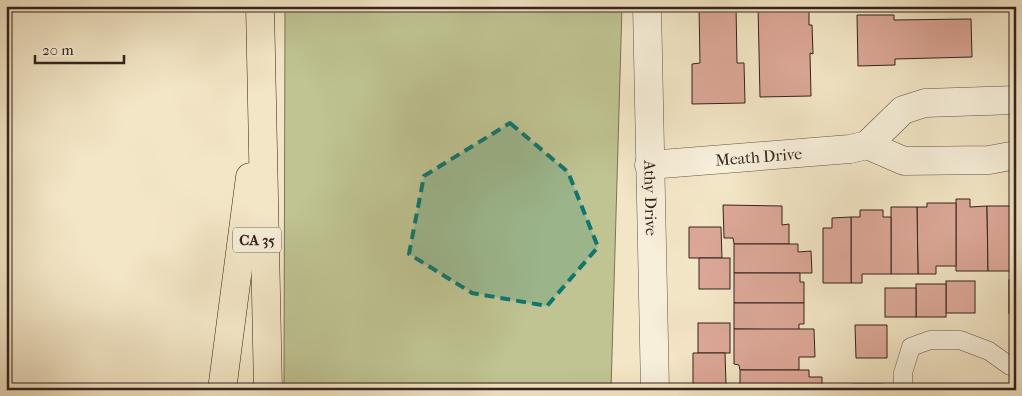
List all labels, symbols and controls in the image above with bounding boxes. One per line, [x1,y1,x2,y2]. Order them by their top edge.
scale bar [35,32,124,64]
text: 20 m [42,41,74,59]
street label: Meath Drive [715,144,803,170]
street label: Athy Drive [640,159,661,236]
road number: CA 35 [233,228,281,252]

